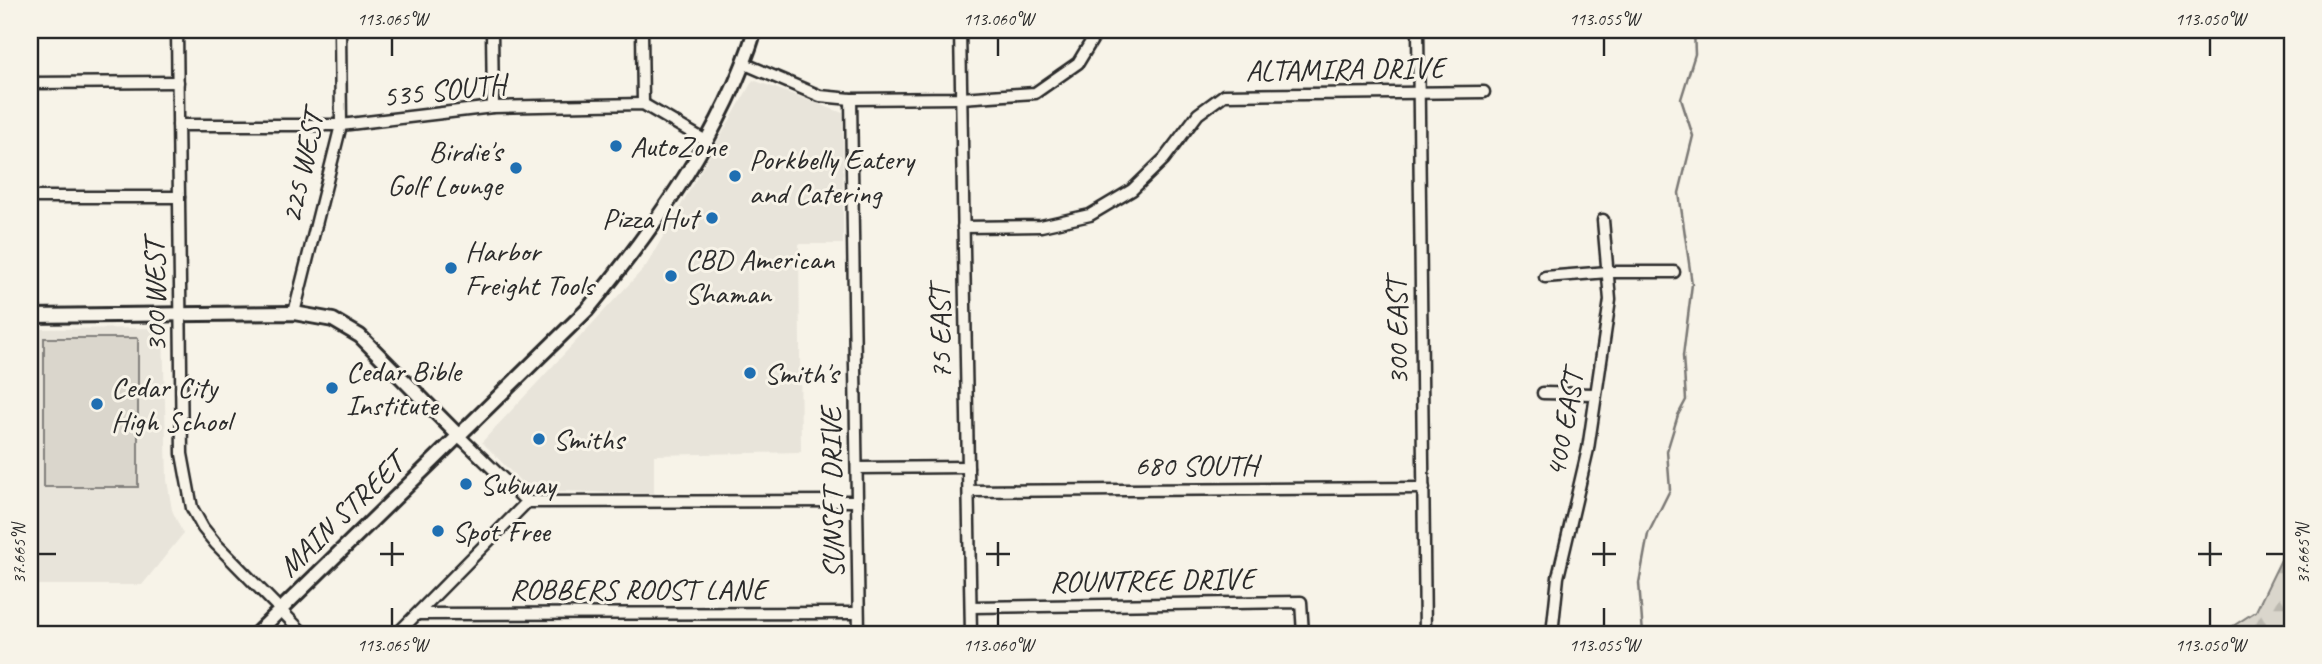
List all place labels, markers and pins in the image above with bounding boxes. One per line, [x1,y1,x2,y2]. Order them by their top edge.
place label: AutoZone [630,127,728,165]
place label: Birdie's Golf Lounge [387,132,505,204]
marker: AutoZone [608,138,624,154]
place label: Porkbelly Eatery and Catering [749,140,916,212]
marker: Birdie's Golf Lounge [508,160,524,176]
marker: Porkbelly Eatery and Catering [727,168,743,184]
place label: Pizza Hut [602,199,702,237]
marker: Pizza Hut [704,210,720,226]
place label: Harbor Freight Tools [465,232,597,304]
place label: CBD American Shaman [685,240,836,312]
marker: Harbor Freight Tools [443,260,459,276]
marker: CBD American Shaman [663,268,679,284]
place label: Cedar Bible Institute [346,352,463,424]
place label: Smith's [764,354,841,392]
marker: Smith's [742,365,758,381]
place label: Cedar City High School [111,368,236,440]
marker: Cedar Bible Institute [324,380,340,396]
marker: Cedar City High School [89,396,105,412]
place label: Smiths [553,420,627,458]
marker: Smiths [531,431,547,447]
place label: Subway [480,465,558,503]
marker: Subway [458,476,474,492]
place label: Spot Free [452,512,552,550]
marker: Spot Free [430,523,446,539]

